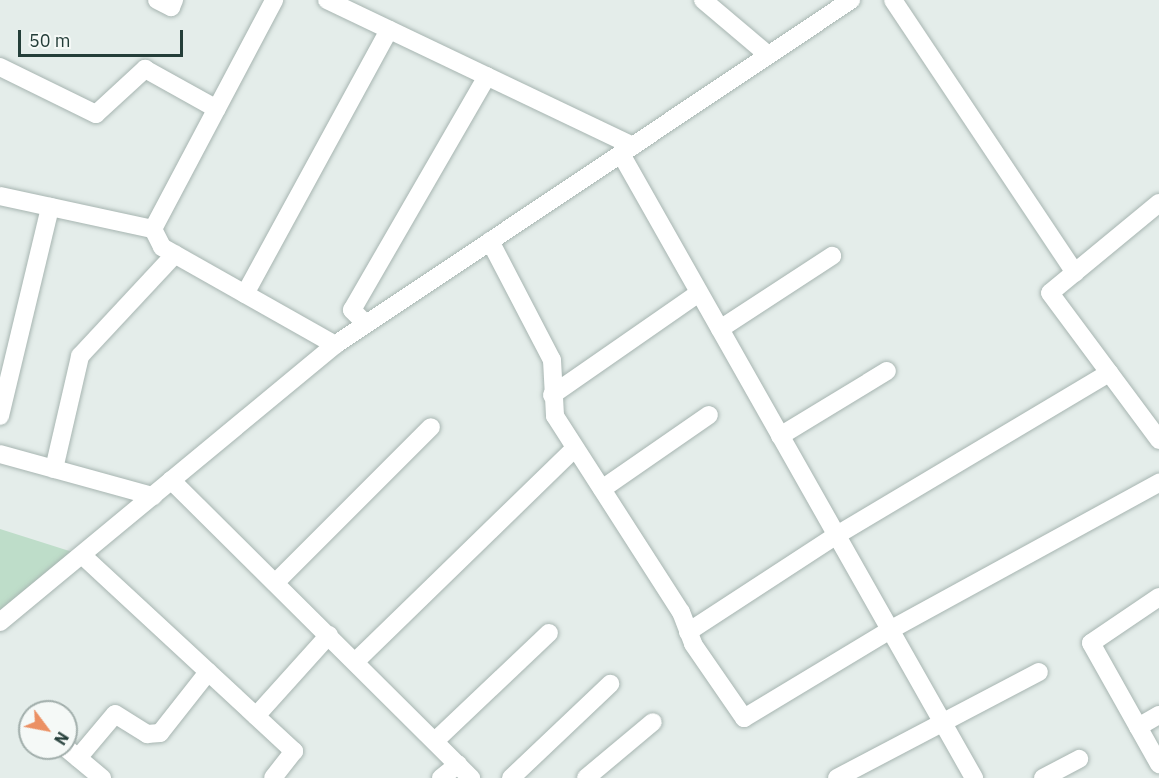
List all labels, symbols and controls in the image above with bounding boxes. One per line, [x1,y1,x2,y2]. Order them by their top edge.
scale bar [21,18,186,56]
text: 50 m [29,29,71,52]
north arrow [18,700,78,760]
text: N [50,728,73,749]

